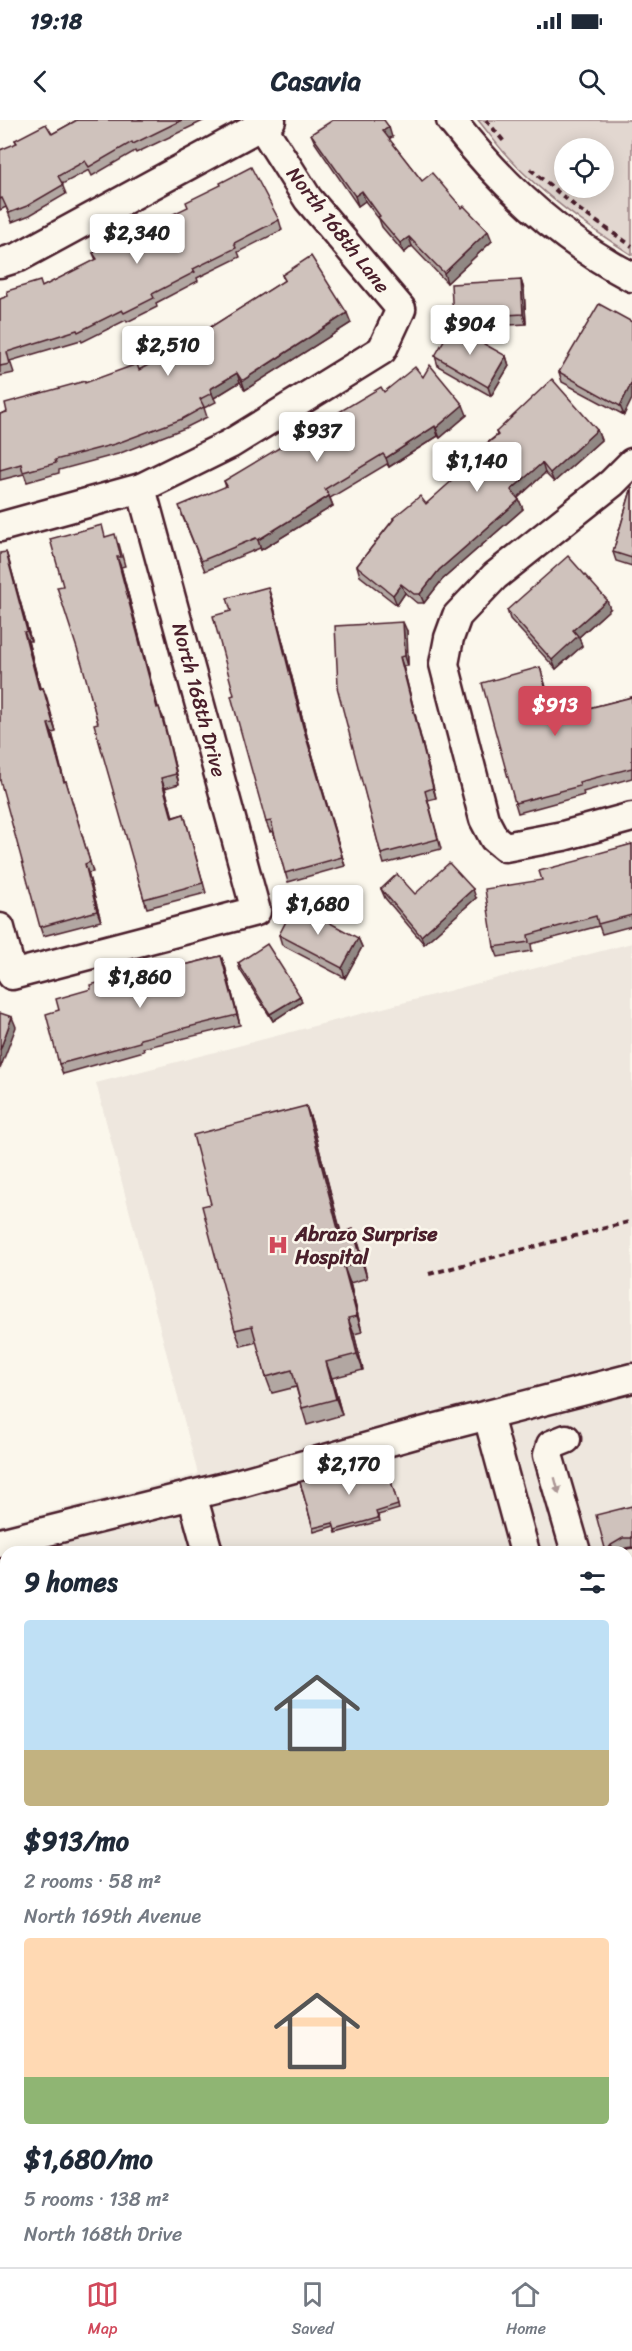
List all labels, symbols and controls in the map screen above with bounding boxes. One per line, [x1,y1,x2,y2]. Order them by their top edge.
text: 19:18 [30,2,82,41]
text: Casavia [271,57,361,105]
icon: back [24,65,57,98]
icon: search [575,65,608,98]
map controls [554,138,614,198]
button: locate [554,138,614,198]
street label: North 168th Lane [277,159,399,301]
pin: $2,340 [88,214,186,265]
text: $2,340 [104,216,170,251]
pin: $904 [434,305,506,356]
text: $904 [445,307,495,342]
pin: $2,510 [119,326,217,377]
text: $2,510 [136,328,200,363]
pin: $937 [281,412,353,463]
text: $937 [293,414,341,449]
pin: $1,140 [428,442,526,493]
text: $1,140 [446,444,508,479]
street label: North 168th Drive [162,619,236,781]
pin: $913 [519,686,591,737]
text: $913 [532,688,578,723]
pin: $1,680 [269,885,367,936]
text: $1,680 [286,887,350,922]
pin: $1,860 [91,958,189,1009]
text: $1,860 [108,960,172,995]
place label: Abrazo Surprise Hospital [294,1217,438,1275]
hospital icon: Abrazo Surprise Hospital [266,1233,290,1257]
pin: $2,170 [300,1445,398,1496]
text: $2,170 [317,1447,381,1482]
one-way arrow [552,1477,562,1495]
text: 9 homes [24,1559,118,1605]
icon: filters [576,1566,609,1599]
icon: home [263,1659,371,1767]
text: $913/mo [24,1818,129,1864]
text: 2 rooms · 58 m² [24,1864,161,1899]
text: North 169th Avenue [24,1899,201,1934]
icon: home [263,1977,371,2085]
text: $1,680/mo [24,2136,153,2182]
text: 5 rooms · 138 m² [24,2182,169,2217]
text: North 168th Drive [24,2217,182,2252]
tab: Map [86,2278,119,2343]
tab: Saved [291,2278,334,2343]
tab: Home [506,2278,546,2343]

